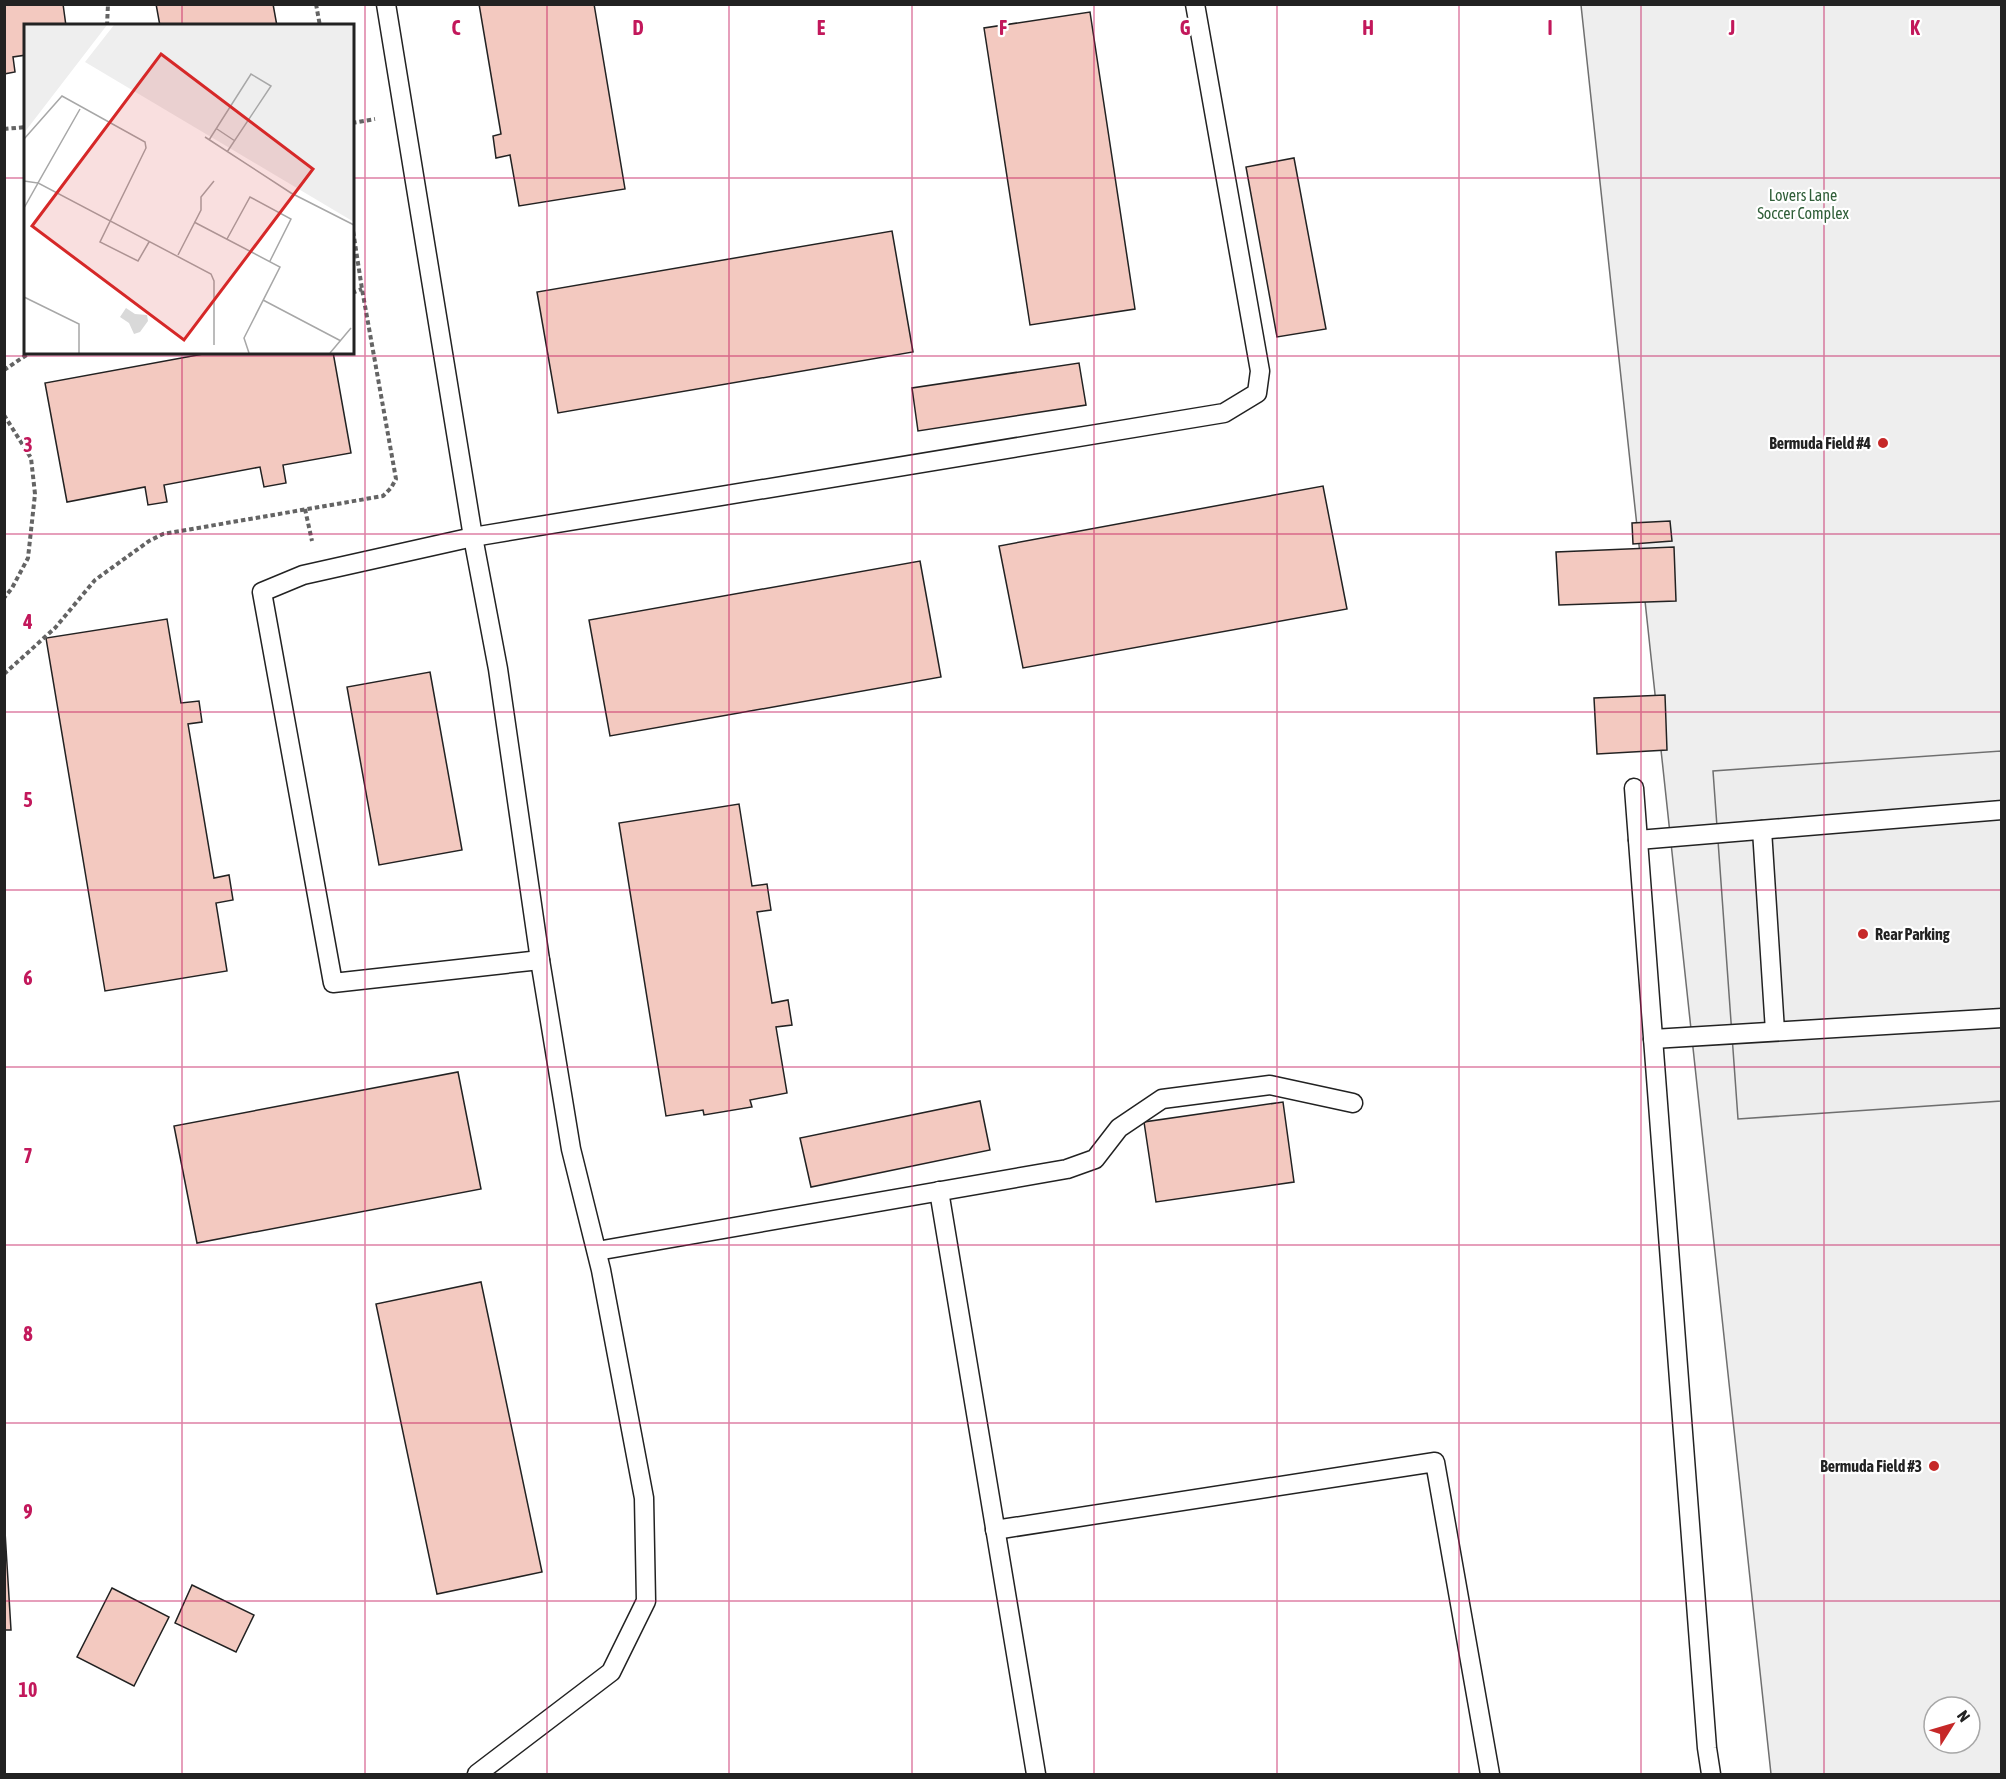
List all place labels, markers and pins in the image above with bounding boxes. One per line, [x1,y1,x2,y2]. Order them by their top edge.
place label: Bermuda Field #4 [1769,434,1871,452]
marker: Bermuda Field #4 [1876,436,1890,450]
place label: Rear Parking [1875,925,1950,943]
marker: Rear Parking [1856,927,1870,941]
place label: Bermuda Field #3 [1820,1457,1922,1475]
marker: Bermuda Field #3 [1927,1459,1941,1473]

